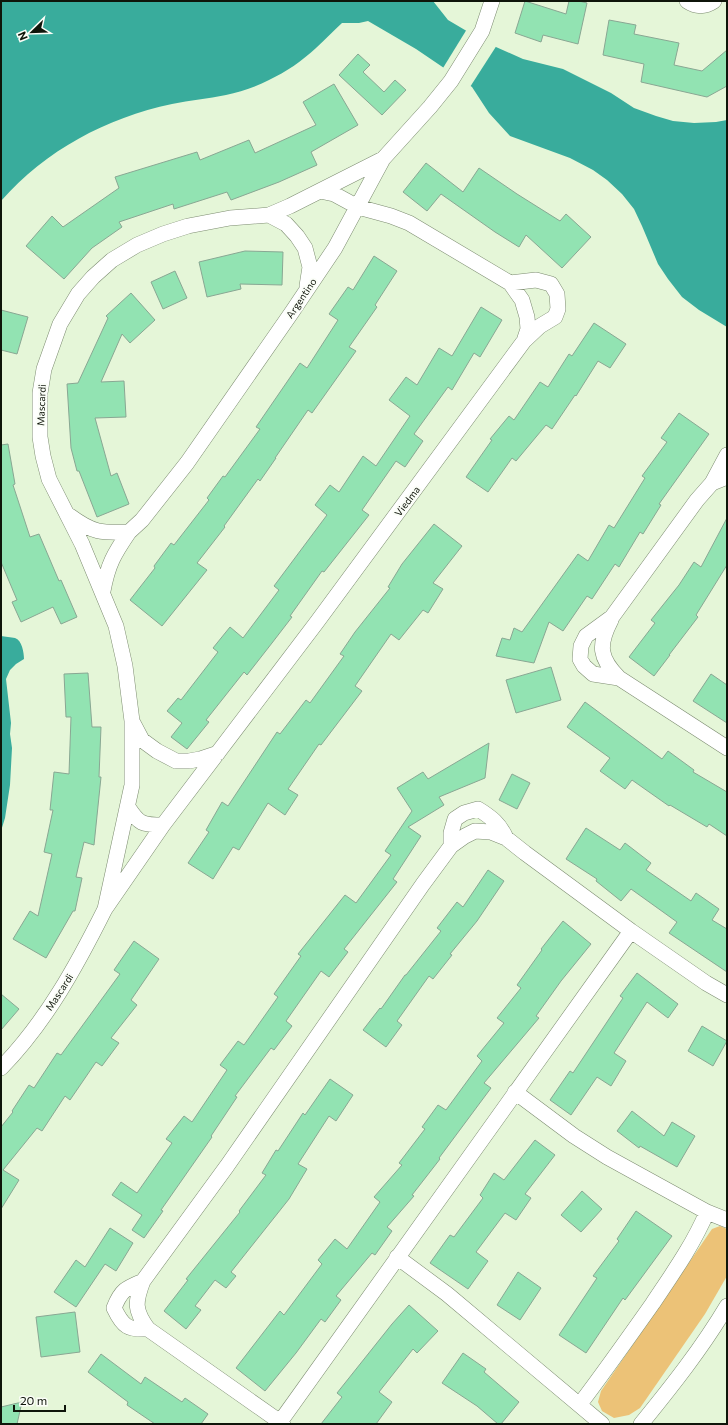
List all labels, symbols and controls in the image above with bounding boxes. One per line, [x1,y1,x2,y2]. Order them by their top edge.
north arrow [12,12,52,52]
text: N [15,30,30,42]
street label: Argentino [283,276,319,320]
street label: Mascardi [34,384,48,426]
street label: Viedma [392,484,422,518]
street label: Mascardi [43,971,75,1013]
scale bar [14,1387,65,1413]
text: 20 m [20,1393,47,1407]

